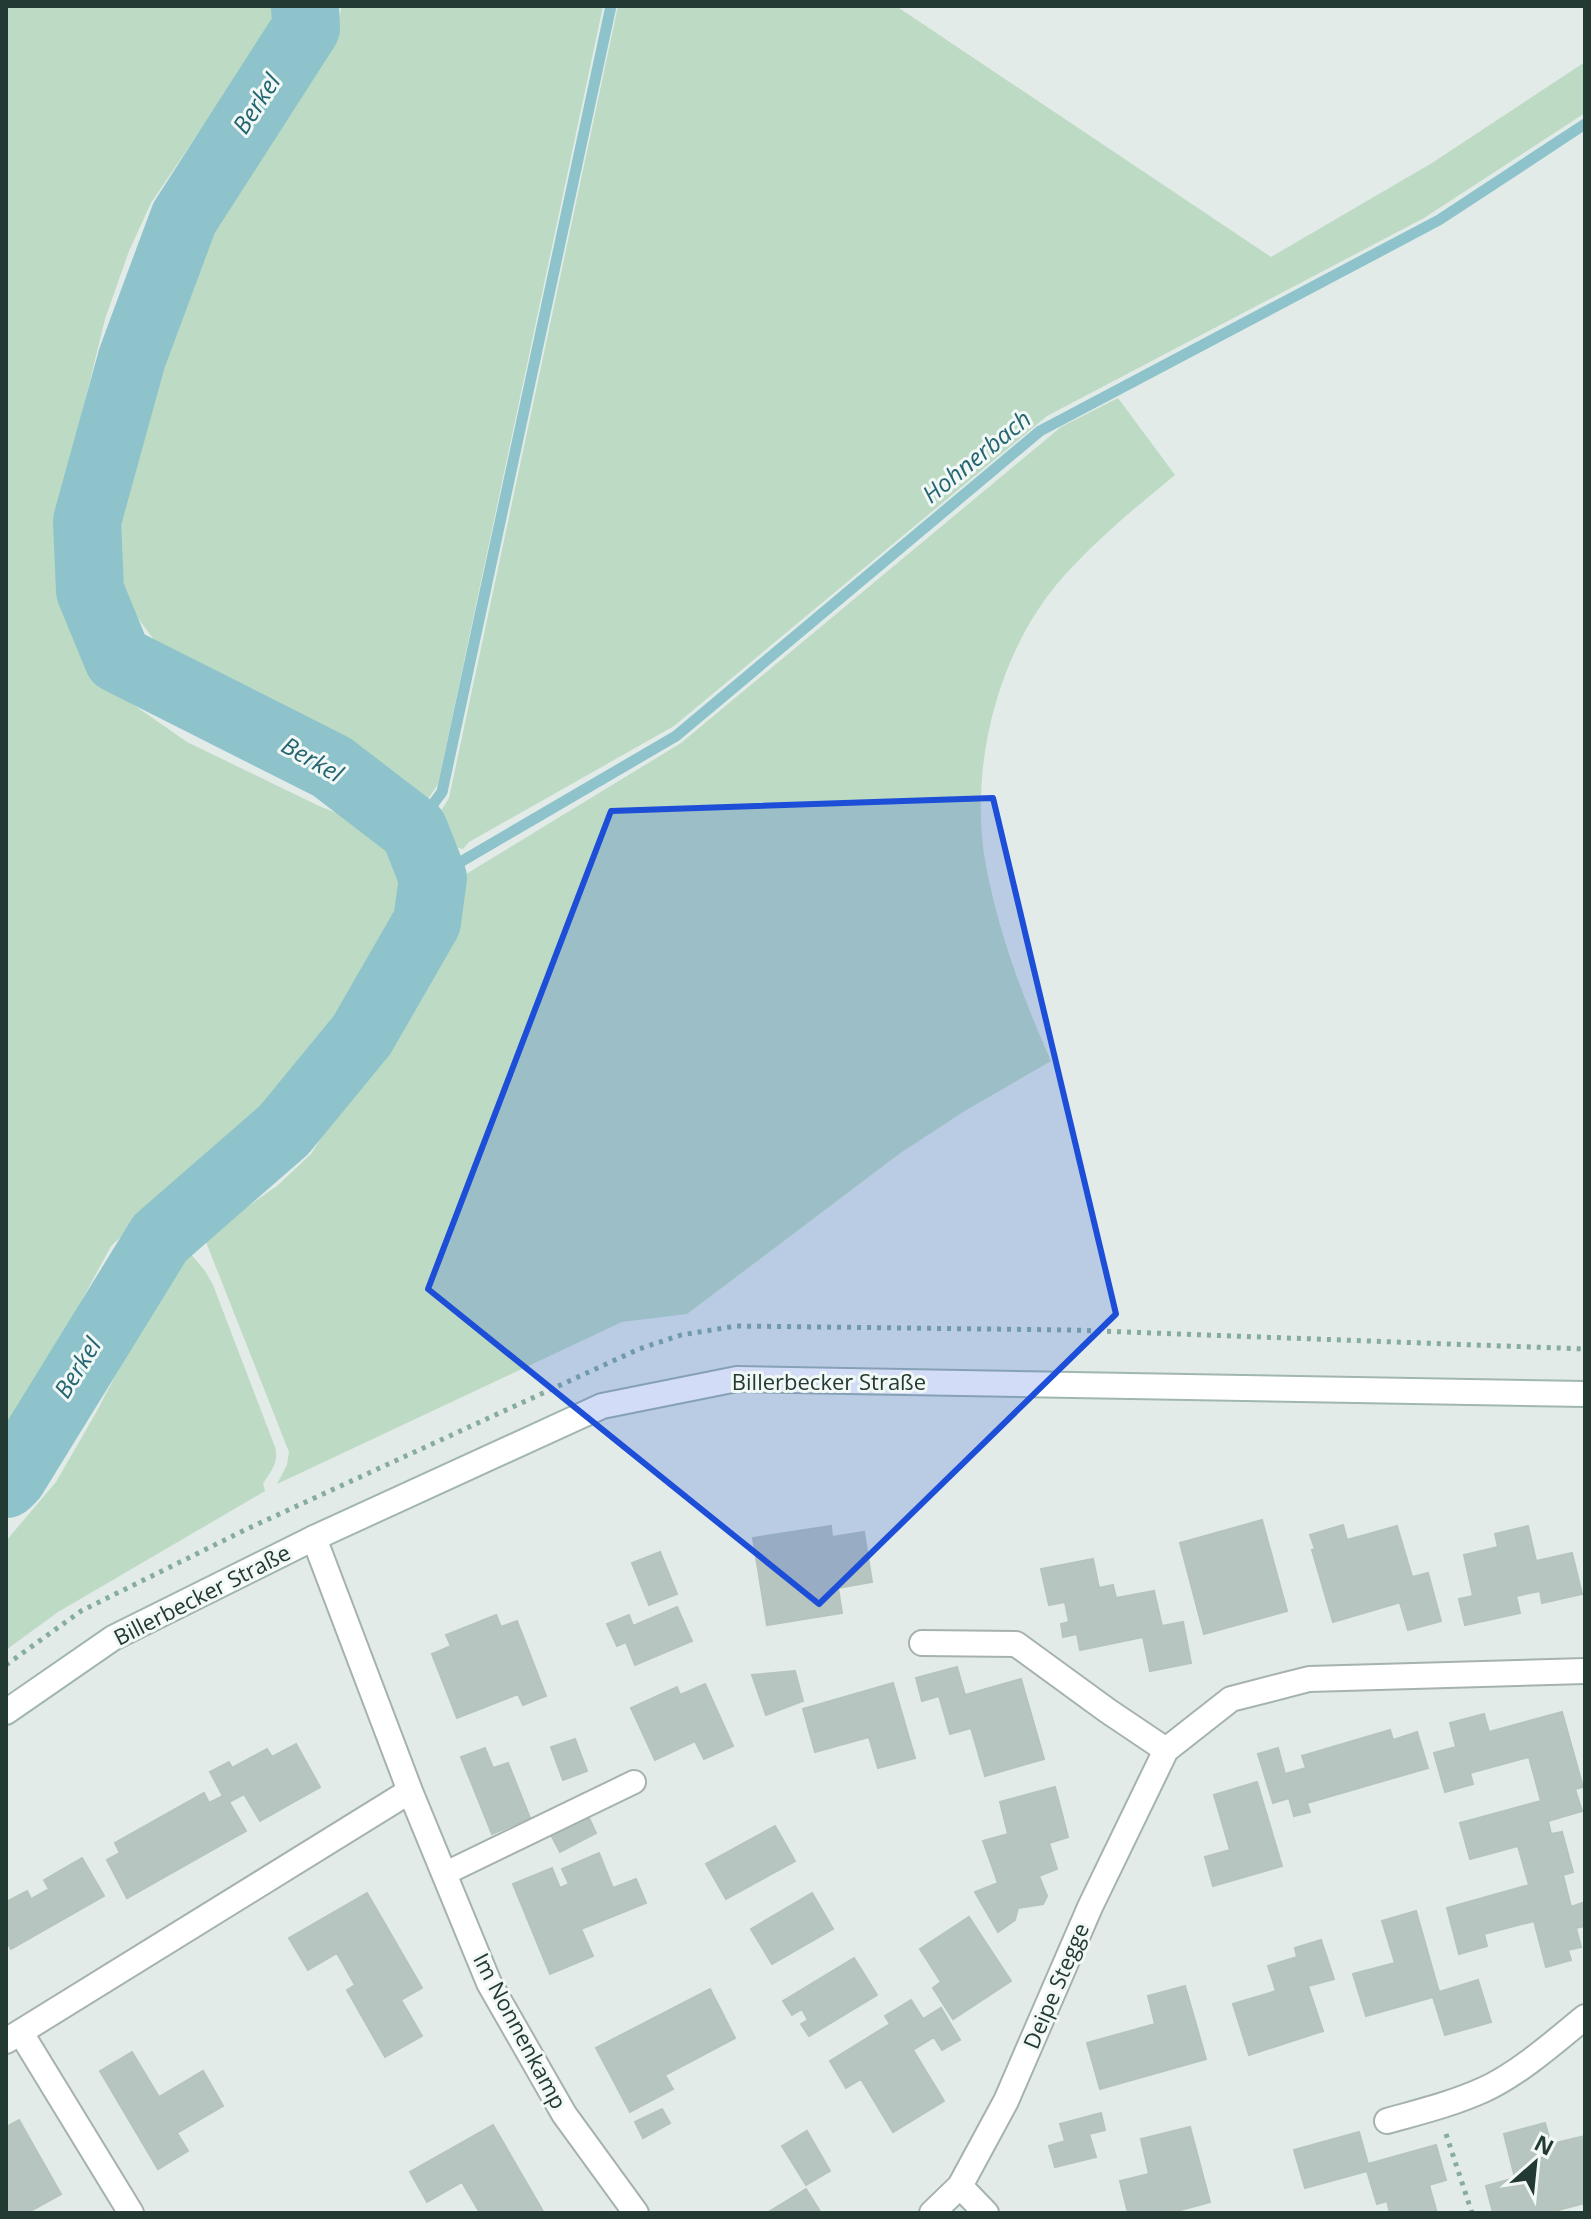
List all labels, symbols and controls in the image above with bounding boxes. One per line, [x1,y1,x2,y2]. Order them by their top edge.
water label: Berkel [224,66,288,140]
water label: Hohnerbach [915,402,1037,510]
water label: Berkel [276,728,350,790]
water label: Berkel [45,1330,109,1404]
street label: Billerbecker Straße [732,1366,926,1396]
street label: Billerbecker Straße [108,1537,295,1652]
street label: Deipe Stegge [1015,1918,1095,2053]
street label: Im Nonnenkamp [467,1947,575,2114]
north arrow [1495,2123,1575,2203]
text: N [1530,2127,1559,2162]

